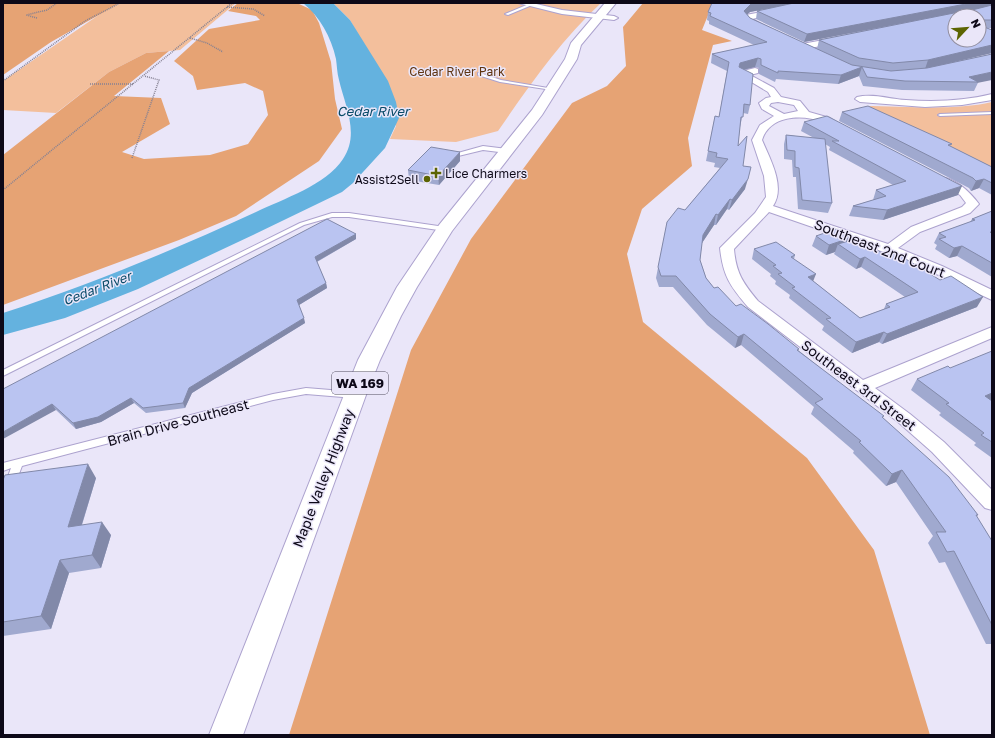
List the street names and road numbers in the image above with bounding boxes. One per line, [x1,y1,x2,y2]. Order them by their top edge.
street label: Southeast 2nd Court [812,215,948,281]
street label: Southeast 3rd Street [798,336,920,434]
road number: WA 169 [332,372,388,394]
street label: Brain Drive Southeast [105,395,251,449]
street label: Maple Valley Highway [289,406,357,550]

